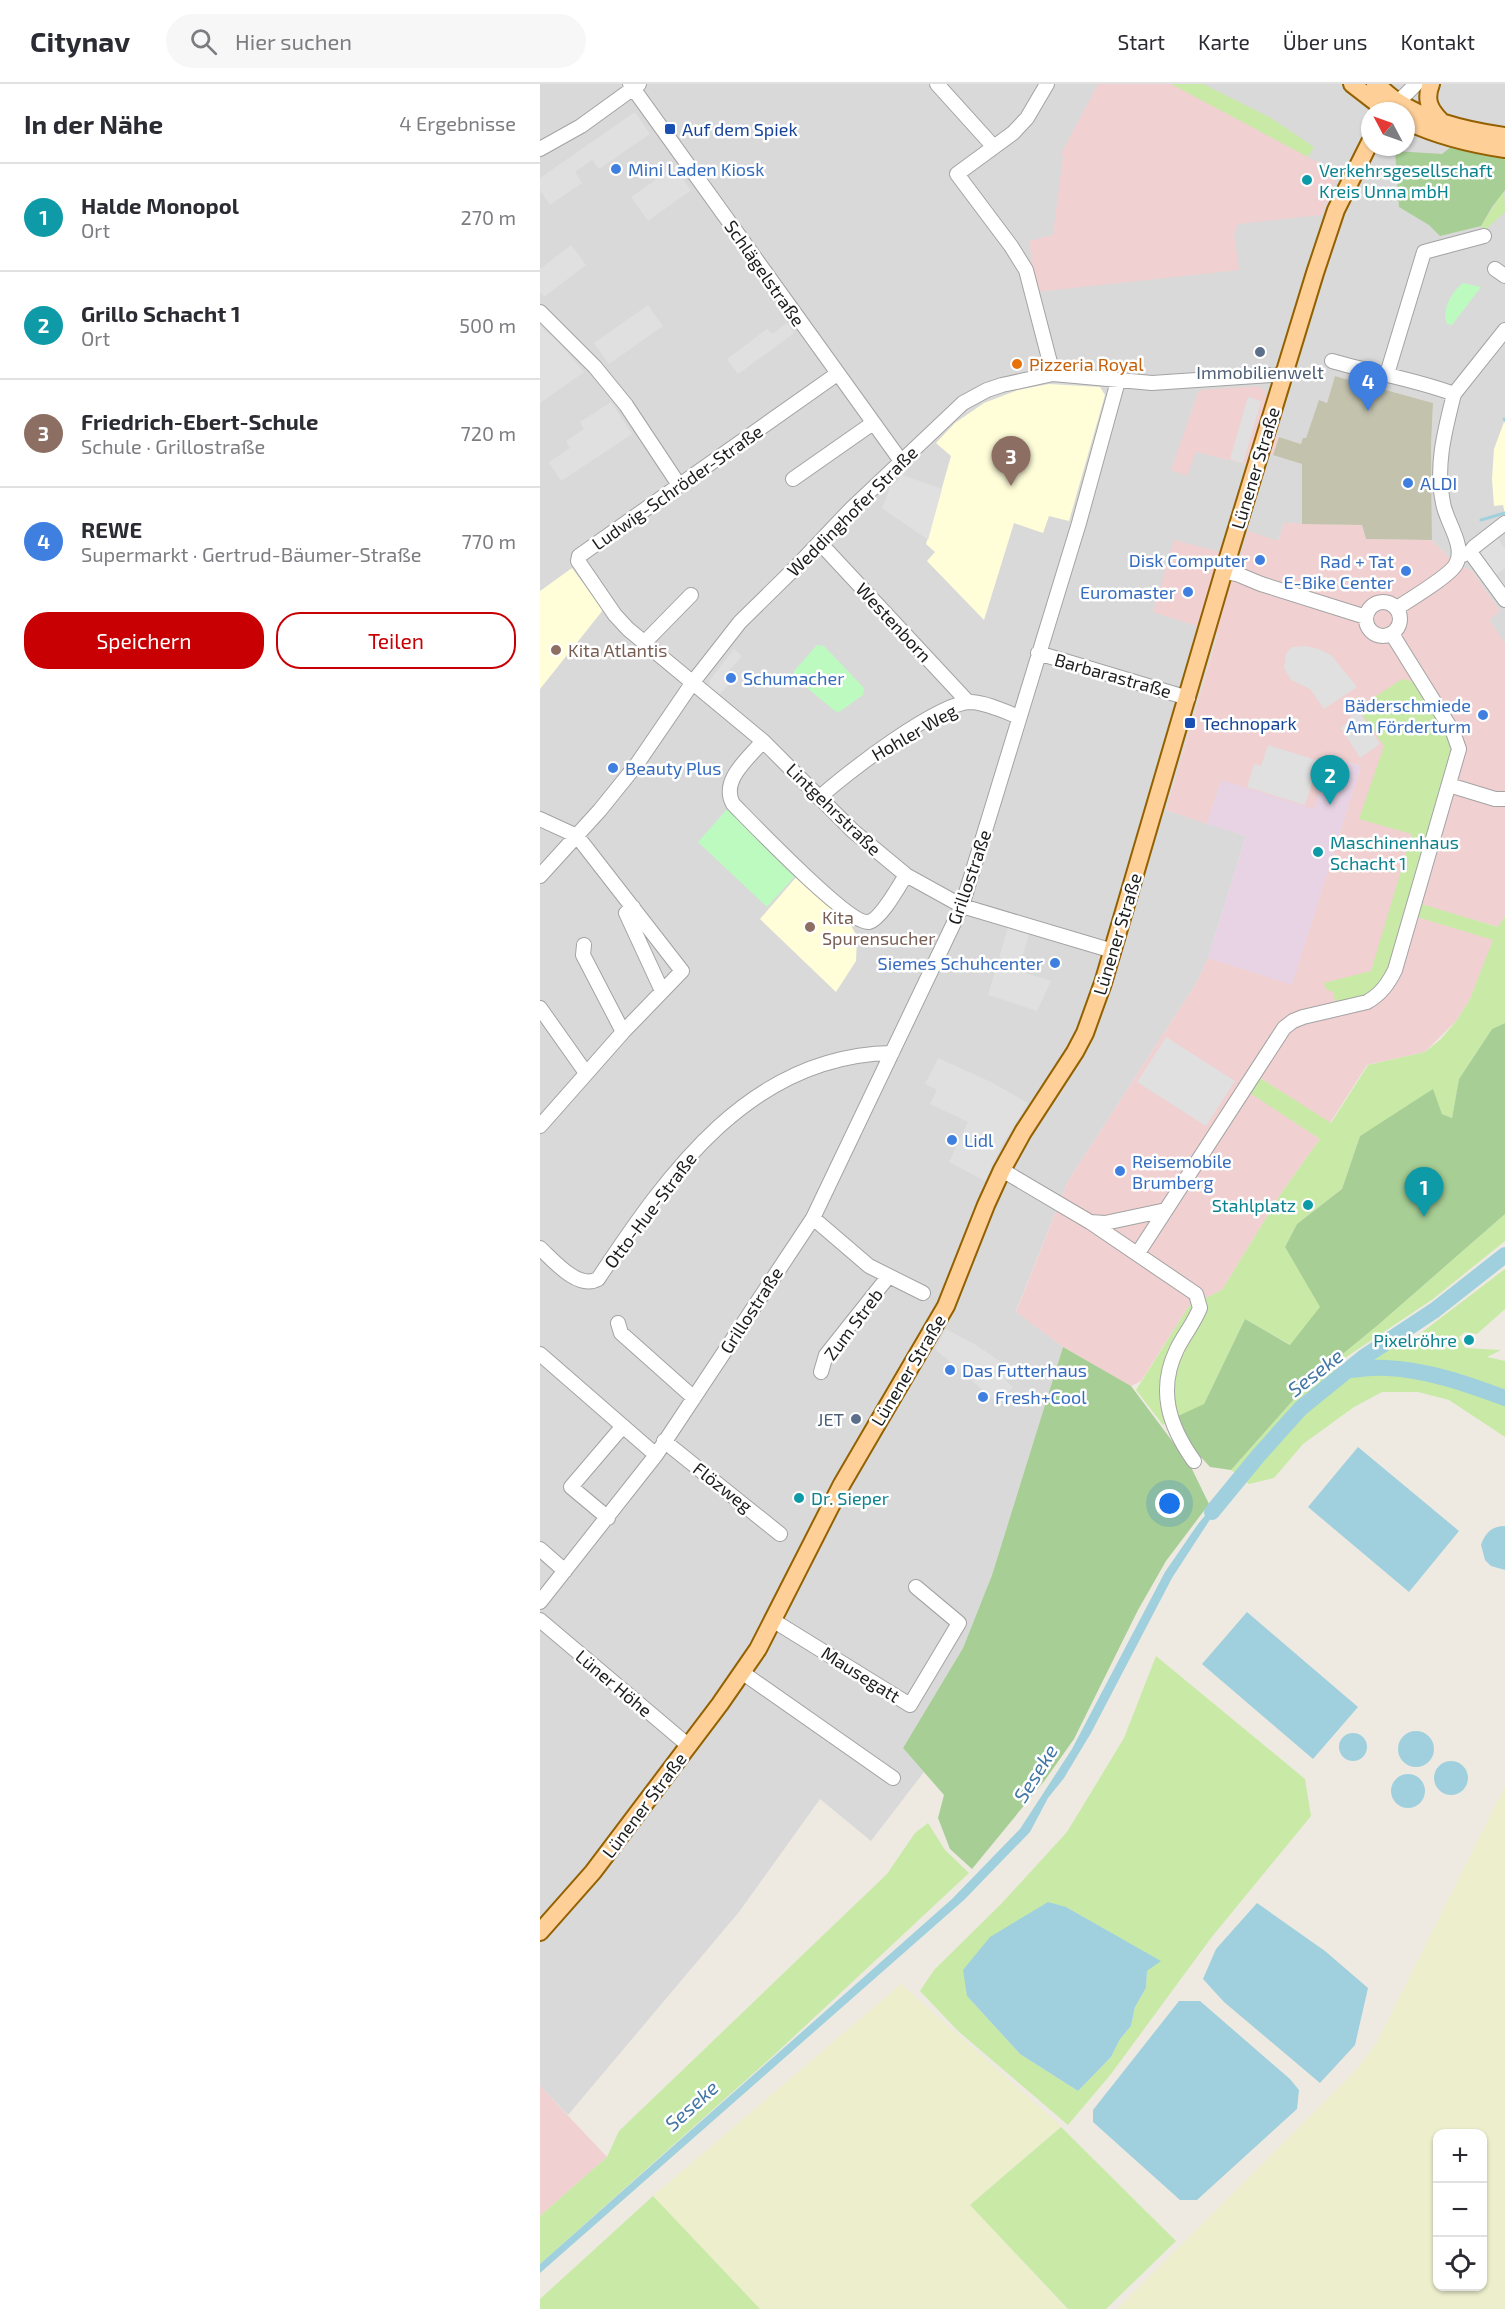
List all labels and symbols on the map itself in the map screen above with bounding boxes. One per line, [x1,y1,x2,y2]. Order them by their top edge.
north arrow [1361,102,1415,156]
place label: Auf dem Spiek [682,118,798,140]
marker: Auf dem Spiek [663,122,677,136]
place label: Mini Laden Kiosk [628,158,764,180]
place label: Verkehrsgesellschaft Kreis Unna mbH [1319,159,1493,202]
marker: Mini Laden Kiosk [609,162,623,176]
marker: Verkehrsgesellschaft Kreis Unna mbH [1300,173,1314,187]
street label: Schlägelstraße [720,216,810,330]
marker: Immobilienwelt [1253,345,1267,359]
place label: Pizzeria Royal [1029,353,1144,375]
marker: Pizzeria Royal [1010,357,1024,371]
place label: Immobilienwelt [1196,361,1324,383]
pin: 4 [1348,362,1388,411]
street label: Lünener Straße [1226,404,1284,532]
street label: Ludwig-Schröder-Straße [587,420,767,554]
pin: 3 [992,436,1030,486]
street label: Weddinghofer Straße [782,441,922,581]
place label: ALDI [1420,472,1457,494]
marker: ALDI [1401,476,1415,490]
place label: Disk Computer [1129,549,1248,571]
place label: Rad + Tat E-Bike Center [1284,550,1394,593]
marker: Disk Computer [1253,553,1267,567]
marker: Rad + Tat E-Bike Center [1399,564,1413,578]
street label: Westenborn [852,578,936,666]
place label: Euromaster [1080,581,1176,603]
marker: Euromaster [1181,585,1195,599]
place label: Kita Atlantis [568,639,667,661]
marker: Kita Atlantis [549,643,563,657]
street label: Barbarastraße [1052,648,1174,702]
place label: Schumacher [743,667,844,689]
marker: Schumacher [724,671,738,685]
place label: Bäderschmiede Am Förderturm [1344,694,1471,737]
street label: Hohler Weg [867,699,961,765]
marker: Bäderschmiede Am Förderturm [1476,708,1490,722]
place label: Technopark [1202,712,1297,734]
marker: Technopark [1183,716,1197,730]
pin: 2 [1310,756,1350,805]
place label: Beauty Plus [625,757,721,779]
street label: Lintgehrstraße [782,758,886,860]
marker: Beauty Plus [606,761,620,775]
street label: Grillostraße [943,827,995,927]
place label: Maschinenhaus Schacht 1 [1330,831,1459,874]
marker: Maschinenhaus Schacht 1 [1311,845,1325,859]
street label: Lünener Straße [1088,870,1146,998]
place label: Kita Spurensucher [822,906,935,949]
marker: Kita Spurensucher [803,920,817,934]
place label: Siemes Schuhcenter [878,952,1043,974]
marker: Siemes Schuhcenter [1048,956,1062,970]
place label: Lidl [964,1129,994,1151]
marker: Lidl [945,1133,959,1147]
street label: Otto-Hue-Straße [599,1148,701,1272]
place label: Reisemobile Brumberg [1132,1150,1232,1193]
marker: Reisemobile Brumberg [1113,1164,1127,1178]
pin: 1 [1404,1168,1444,1217]
place label: Stahlplatz [1212,1194,1296,1216]
marker: Stahlplatz [1301,1198,1315,1212]
street label: Grillostraße [715,1263,787,1357]
street label: Zum Streb [819,1284,887,1364]
street label: Lünener Straße [866,1310,950,1430]
place label: Pixelröhre [1373,1329,1457,1351]
marker: Pixelröhre [1462,1333,1476,1347]
water label: Seseke [1282,1343,1348,1401]
place label: Das Futterhaus [962,1359,1087,1381]
marker: Das Futterhaus [943,1363,957,1377]
place label: Fresh+Cool [995,1386,1087,1408]
marker: Fresh+Cool [976,1390,990,1404]
place label: JET [817,1408,845,1430]
marker: JET [849,1412,863,1426]
street label: Flözweg [689,1457,757,1517]
place label: Dr. Sieper [811,1487,889,1509]
your location [1155,1489,1184,1518]
marker: Dr. Sieper [792,1491,806,1505]
street label: Mausegatt [818,1641,904,1707]
street label: Lüner Höhe [571,1645,657,1721]
water label: Seseke [1008,1739,1062,1806]
street label: Lünener Straße [597,1748,691,1862]
water label: Seseke [659,2075,723,2135]

